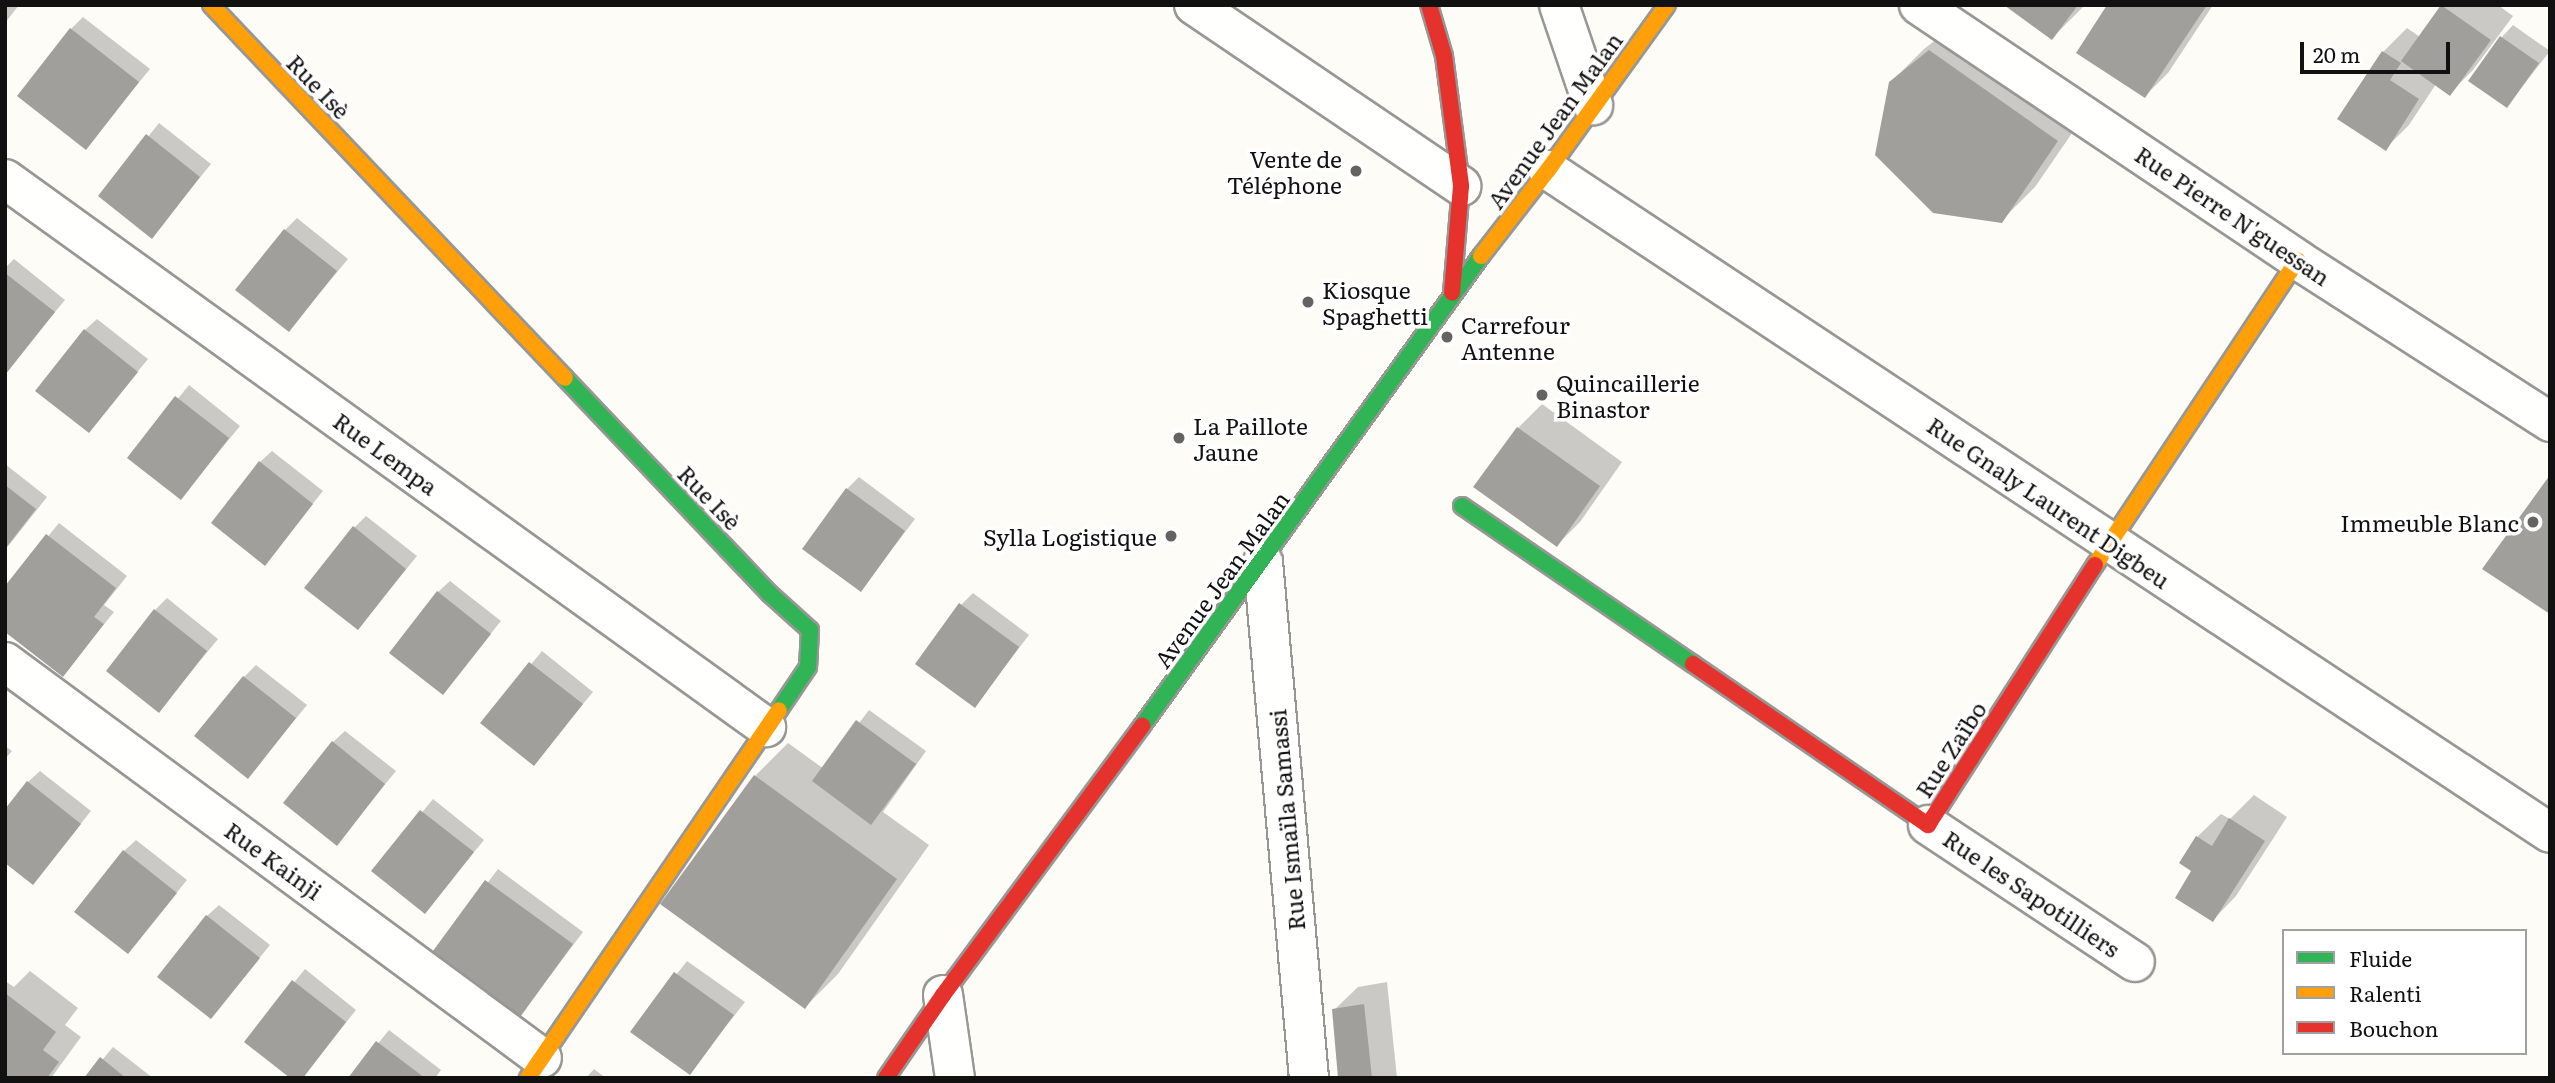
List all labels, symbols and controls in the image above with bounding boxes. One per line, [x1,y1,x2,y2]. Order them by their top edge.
street label: Avenue Jean Malan [1481,26,1627,214]
scale bar [2303,28,2454,72]
text: 20 m [2313,38,2360,69]
street label: Rue Isè [282,48,356,124]
street label: Rue Pierre N'guessan [2130,140,2336,290]
place label: Vente de Téléphone [1227,144,1342,198]
marker: Vente de Téléphone [1348,163,1364,179]
place label: Kiosque Spaghetti [1322,275,1428,329]
marker: Kiosque Spaghetti [1300,294,1316,310]
place label: Carrefour Antenne [1461,310,1570,364]
marker: Carrefour Antenne [1439,329,1455,345]
place label: Quincaillerie Binastor [1556,368,1700,422]
marker: Quincaillerie Binastor [1534,387,1550,403]
street label: Rue Lempa [329,406,443,500]
street label: Rue Gnaly Laurent Digbeu [1923,410,2175,594]
place label: La Paillote Jaune [1193,411,1308,465]
marker: La Paillote Jaune [1171,430,1187,446]
street label: Rue Isè [673,459,747,535]
street label: Avenue Jean Malan [1148,485,1294,673]
place label: Immeuble Blanc [2340,508,2519,536]
marker: Immeuble Blanc [2525,514,2541,530]
place label: Sylla Logistique [983,522,1157,550]
marker: Sylla Logistique [1163,528,1179,544]
street label: Rue Zaïbo [1909,696,1991,802]
street label: Rue Ismaïla Samassi [1263,708,1309,932]
street label: Rue Kainji [220,815,328,905]
street label: Rue les Sapotilliers [1939,824,2125,962]
legend [2282,929,2527,1055]
text: Fluide [2349,942,2412,973]
text: Ralenti [2349,977,2422,1008]
text: Bouchon [2349,1012,2438,1043]

